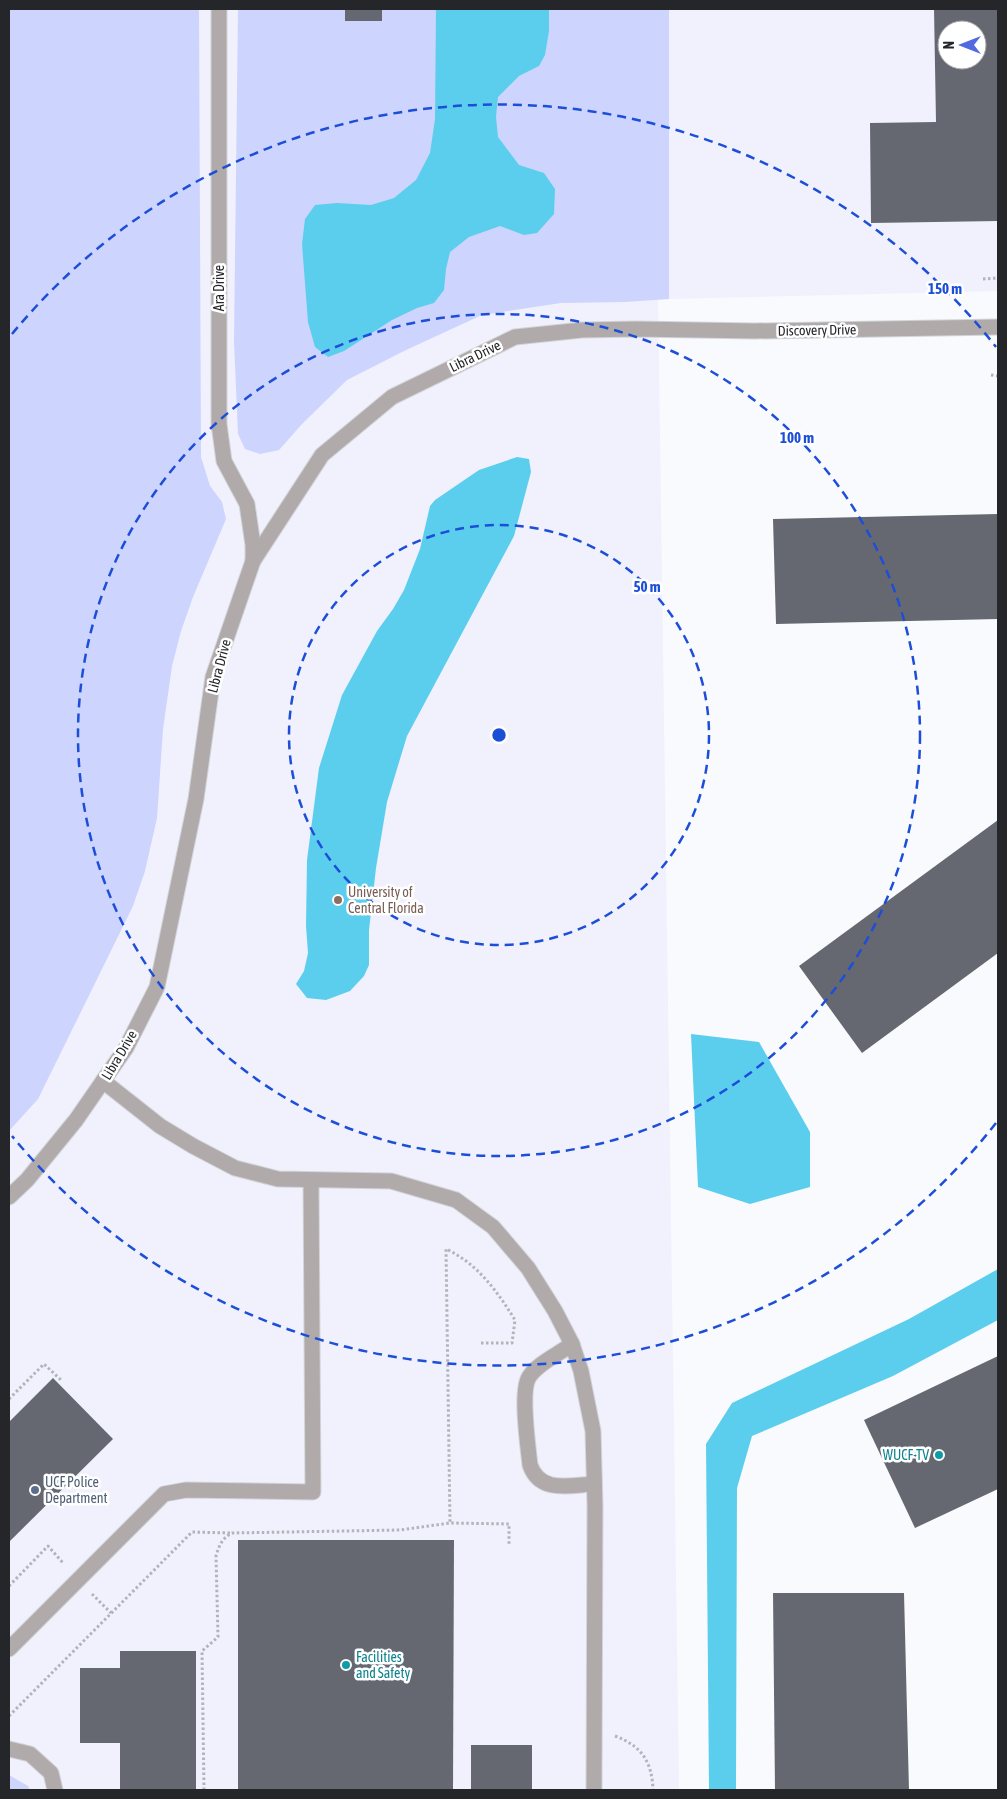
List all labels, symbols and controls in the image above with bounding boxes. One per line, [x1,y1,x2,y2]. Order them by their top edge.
north arrow [937,20,987,70]
text: N [941,41,957,49]
street label: Ara Drive [211,265,227,311]
text: 150 m [928,280,962,297]
street label: Discovery Drive [778,321,856,339]
street label: Libra Drive [447,337,503,375]
text: 100 m [780,429,814,446]
text: 50 m [634,578,661,595]
street label: Libra Drive [204,637,234,695]
centre of rings [490,726,508,744]
place label: University of Central Florida [348,884,424,916]
marker: University of Central Florida [332,894,344,906]
street label: Libra Drive [98,1027,140,1083]
place label: WUCF-TV [883,1447,929,1463]
marker: WUCF-TV [933,1449,945,1461]
place label: UCF Police Department [45,1474,108,1506]
marker: UCF Police Department [29,1484,41,1496]
place label: Facilities and Safety [356,1649,410,1681]
marker: Facilities and Safety [340,1659,352,1671]

